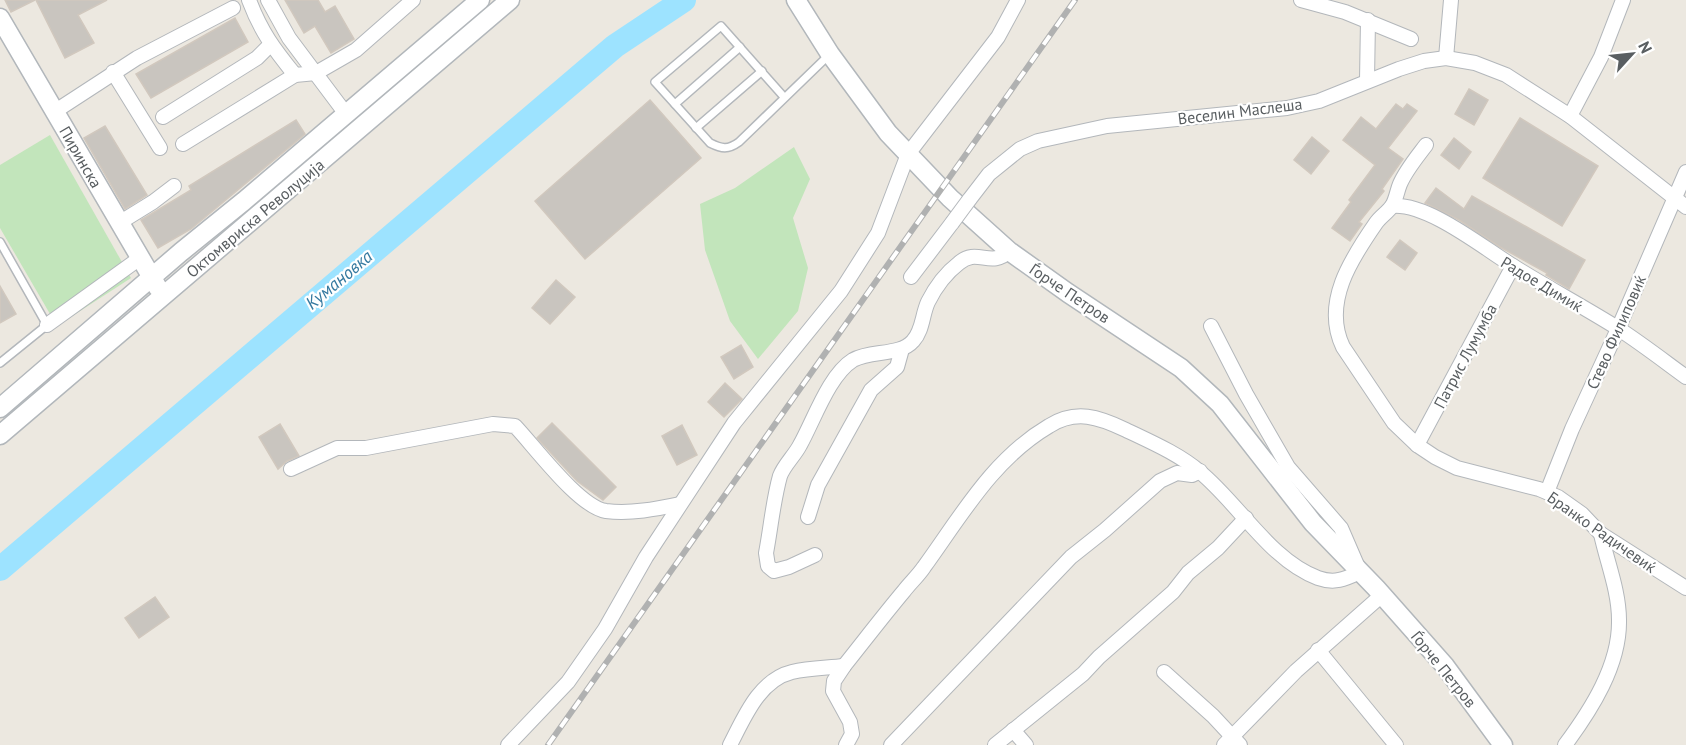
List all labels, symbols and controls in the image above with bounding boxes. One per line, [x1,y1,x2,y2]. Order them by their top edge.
north arrow [1602,24,1662,84]
text: N [1634,38,1657,56]
street label: Веселин Маслеша [1177,93,1303,129]
street label: Пиринска [55,123,107,191]
street label: Октомвриска Револуција [182,154,328,282]
water label: Кумановка [300,245,377,314]
street label: Радое Димиќ [1498,252,1587,316]
street label: Ѓорче Петров [1026,259,1114,327]
street label: Стево Филиповиќ [1582,272,1650,392]
street label: Патрис Лумумба [1429,300,1501,412]
street label: Бранко Радичевиќ [1544,487,1661,577]
street label: Ѓорче Петров [1407,627,1481,711]

